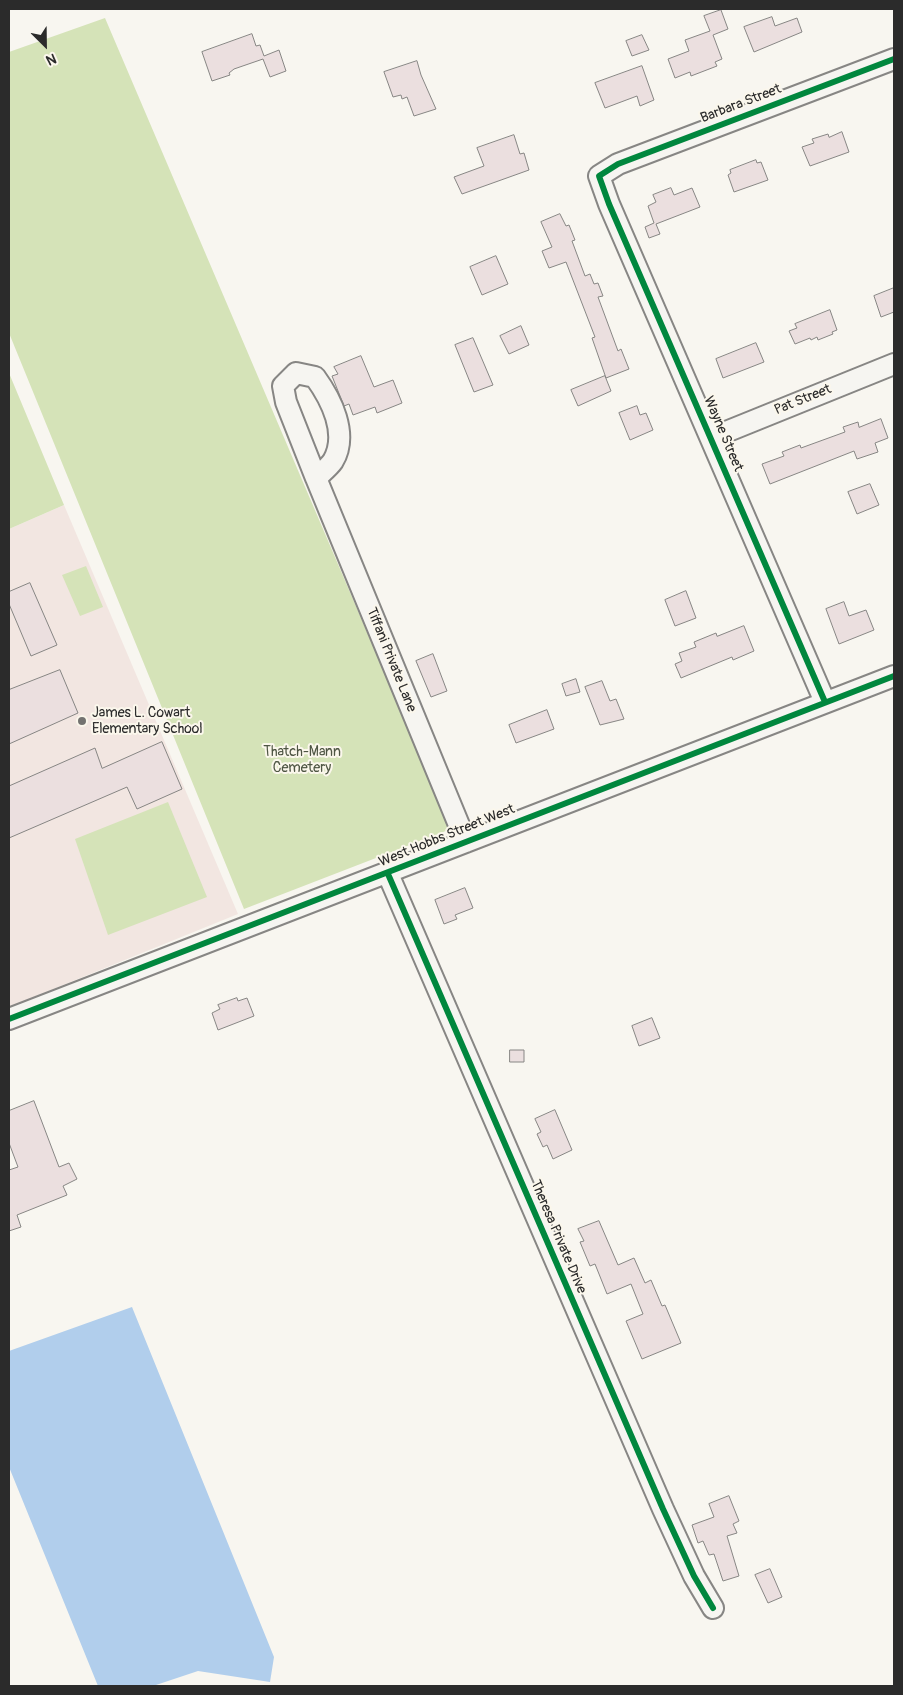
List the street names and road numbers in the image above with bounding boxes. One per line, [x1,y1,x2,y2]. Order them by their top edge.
street label: Barbara Street [698,81,784,127]
street label: Pat Street [772,381,834,419]
street label: Wayne Street [700,394,746,474]
street label: Tiffani Private Lane [362,605,420,715]
street label: West Hobbs Street West [377,801,517,871]
street label: Theresa Private Drive [526,1178,590,1296]

